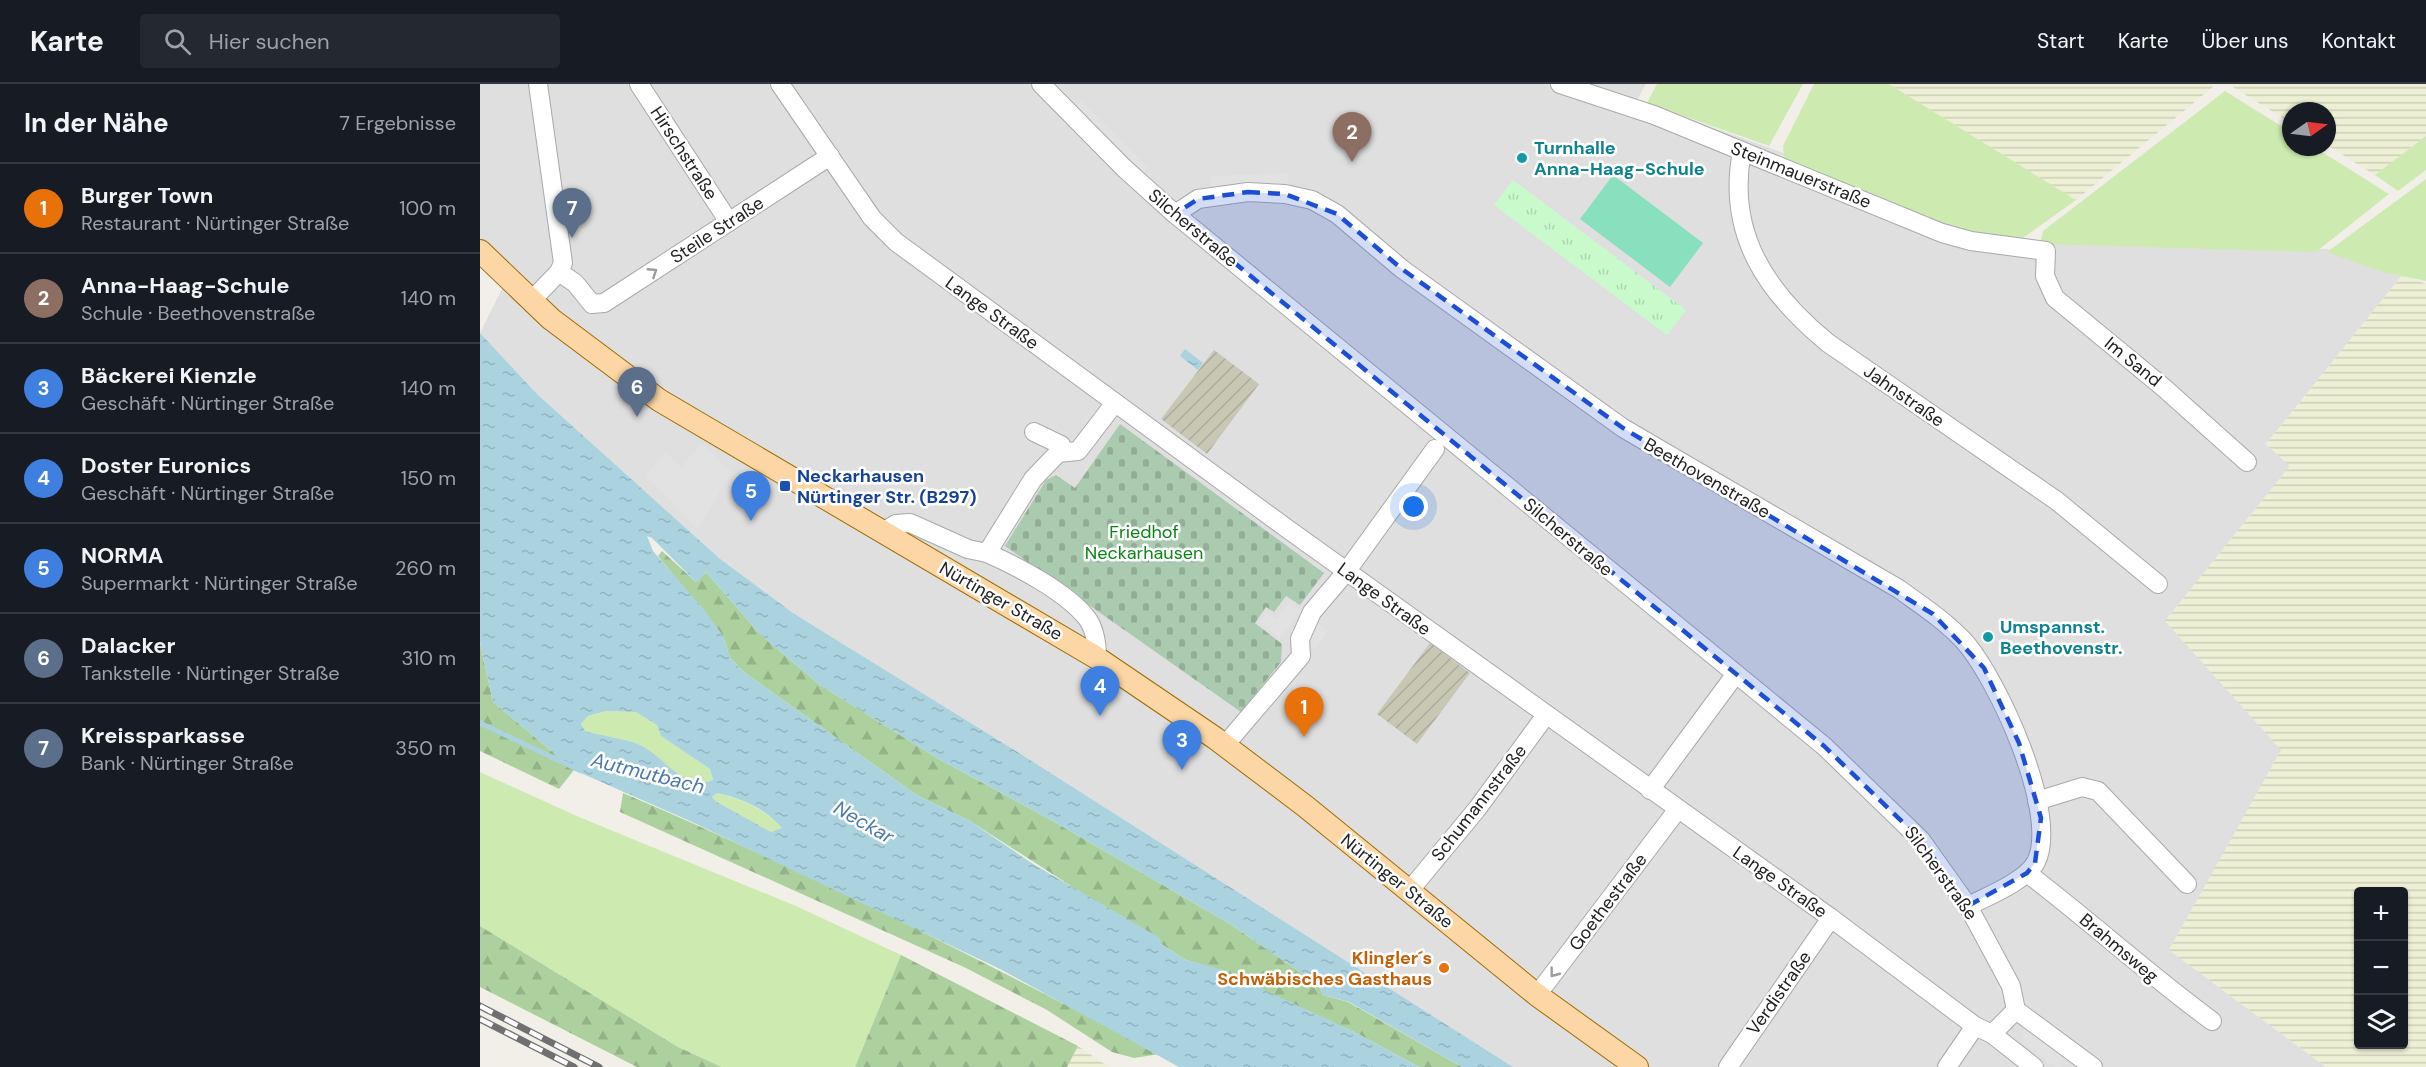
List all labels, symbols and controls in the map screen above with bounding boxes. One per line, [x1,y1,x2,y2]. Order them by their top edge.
search box [140,14,560,68]
text: Karte [30,23,104,60]
icon: search [161,25,194,58]
text: Hier suchen [209,27,330,56]
text: Start [2037,27,2085,55]
text: Karte [2118,27,2169,55]
text: Über uns [2202,27,2288,55]
text: Kontakt [2321,27,2396,55]
street label: Hirschstraße [645,102,723,204]
north arrow [2282,102,2336,156]
text: In der Nähe [24,106,169,140]
text: 7 Ergebnisse [339,110,456,136]
pin: 2 [1332,112,1372,162]
place label: Turnhalle Anna-Haag-Schule [1534,136,1705,181]
street label: Steinmauerstraße [1727,136,1875,214]
marker: Turnhalle Anna-Haag-Schule [1515,151,1529,165]
text: Burger Town [81,181,213,210]
street label: Silcherstraße [1143,183,1243,273]
pin: 7 [552,188,592,238]
street label: Steile Straße [666,191,768,269]
text: 1 [40,195,47,221]
text: 100 m [399,195,456,221]
text: Restaurant · Nürtinger Straße [81,210,349,236]
one-way arrow [646,268,657,279]
text: Anna-Haag-Schule [81,271,290,300]
street label: Lange Straße [940,271,1044,355]
text: 2 [38,285,49,311]
text: 140 m [401,285,456,311]
text: Schule · Beethovenstraße [81,300,315,326]
street label: Im Sand [2099,332,2167,392]
street label: Jahnstraße [1859,359,1949,433]
text: Bäckerei Kienzle [81,361,257,390]
pin: 6 [618,368,656,417]
text: 3 [37,375,50,401]
text: 140 m [401,375,456,401]
text: Geschäft · Nürtinger Straße [81,390,334,416]
street label: Beethovenstraße [1639,432,1775,524]
text: Doster Euronics [81,451,251,480]
place label: Neckarhausen Nürtinger Str. (B297) [797,464,977,509]
text: 4 [37,465,50,491]
text: 150 m [401,465,456,491]
pin: 5 [732,472,770,521]
marker: Neckarhausen Nürtinger Str. (B297) [778,479,792,493]
text: Geschäft · Nürtinger Straße [81,480,334,506]
your location [1399,492,1428,521]
street label: Silcherstraße [1518,492,1618,582]
park label: Friedhof Neckarhausen [1085,520,1203,565]
text: NORMA [81,541,163,570]
text: 5 [37,555,50,581]
text: 260 m [395,555,456,581]
street label: Nürtinger Straße [935,556,1067,646]
street label: Lange Straße [1332,557,1436,641]
text: Supermarkt · Nürtinger Straße [81,570,358,596]
place label: Umspannst. Beethovenstr. [2000,615,2122,660]
marker: Umspannst. Beethovenstr. [1981,630,1995,644]
text: Dalacker [81,631,176,660]
text: 6 [37,645,50,671]
text: 310 m [401,645,456,671]
text: Tankstelle · Nürtinger Straße [81,660,340,686]
pin: 4 [1080,666,1120,716]
pin: 1 [1284,688,1324,737]
pin: 3 [1162,720,1202,770]
text: Kreissparkasse [81,721,245,750]
text: 7 [38,735,49,761]
text: 350 m [395,735,456,761]
street label: Schumannstraße [1426,740,1532,866]
water label: Autmutbach [588,746,707,800]
text: Bank · Nürtinger Straße [81,750,294,776]
water label: Neckar [829,794,899,850]
street label: Silcherstraße [1899,821,1983,925]
street label: Nürtinger Straße [1336,828,1458,934]
street label: Lange Straße [1728,841,1832,923]
street label: Goethestraße [1564,849,1652,955]
map controls [2354,887,2408,1049]
button: + [2354,887,2408,941]
street label: Brahmsweg [2075,908,2163,988]
button: − [2354,941,2408,995]
place label: Klingler´s Schwäbisches Gasthaus [1217,946,1432,991]
street label: Verdistraße [1741,946,1817,1040]
marker: Klingler´s Schwäbisches Gasthaus [1437,961,1451,975]
one-way arrow [1550,967,1561,978]
button: layers [2354,995,2408,1049]

